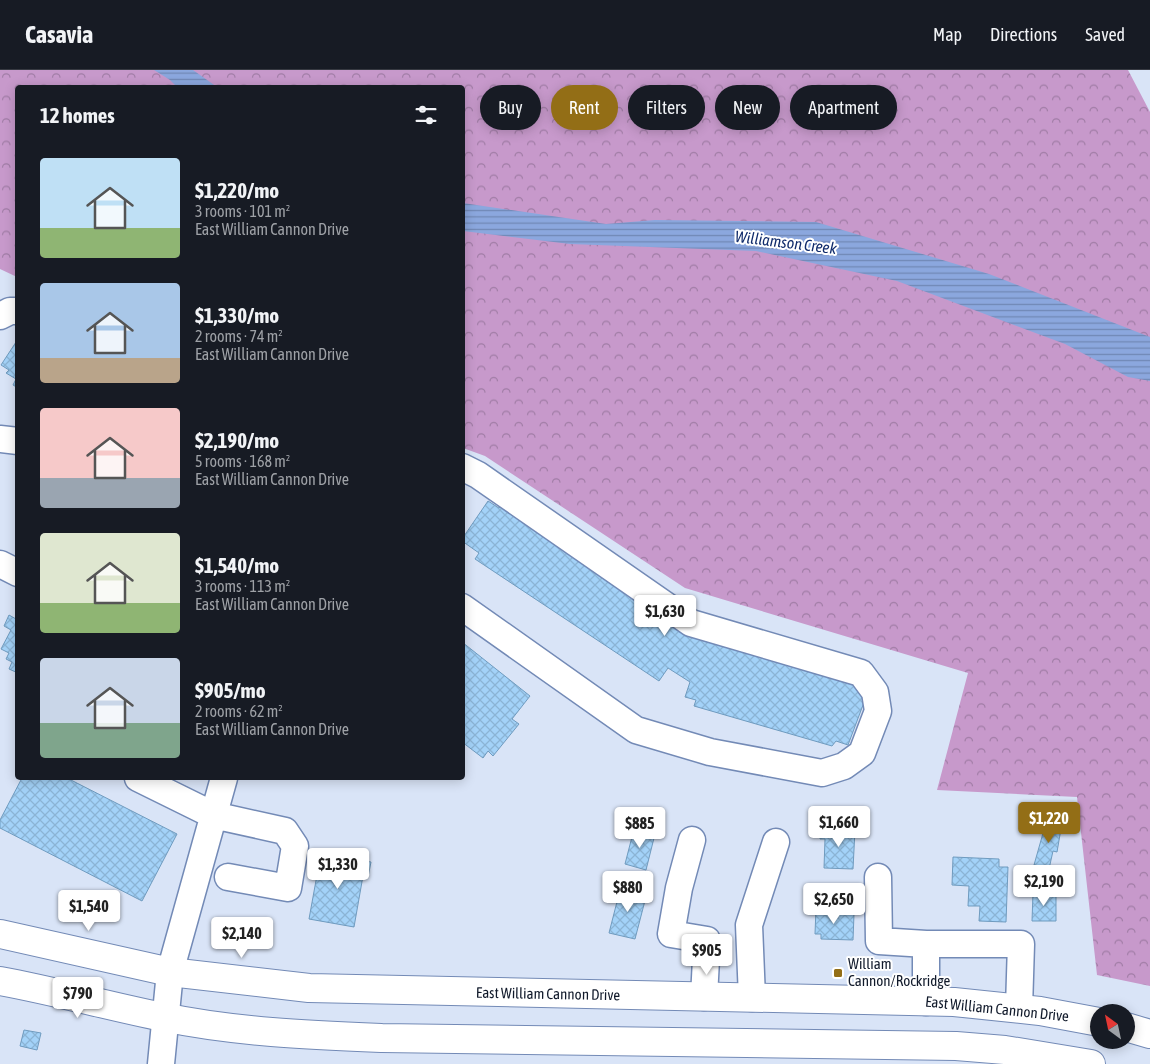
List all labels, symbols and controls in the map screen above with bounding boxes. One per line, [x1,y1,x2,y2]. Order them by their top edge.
text: Casavia [25,21,93,48]
text: Map [933,24,962,45]
text: Directions [990,24,1057,45]
text: Saved [1085,24,1125,45]
chip: Buy [480,85,541,130]
chip: Rent [551,85,618,130]
chip: Filters [628,85,705,130]
chip: New [715,85,780,130]
chip: Apartment [790,85,897,130]
icon: filters [412,101,440,129]
text: 12 homes [40,103,115,127]
icon: home [80,178,140,238]
text: $1,220/mo [195,178,279,202]
text: 3 rooms · 101 m² [195,202,290,220]
text: East William Cannon Drive [195,220,349,238]
water label: Williamson Creek [734,227,839,257]
icon: home [80,303,140,363]
text: $1,330/mo [195,303,279,327]
text: 2 rooms · 74 m² [195,327,283,345]
text: East William Cannon Drive [195,345,349,363]
icon: home [80,428,140,488]
text: $2,190/mo [195,428,279,452]
text: 5 rooms · 168 m² [195,452,290,470]
text: East William Cannon Drive [195,470,349,488]
icon: home [80,553,140,613]
text: $1,540/mo [195,553,279,577]
text: 3 rooms · 113 m² [195,577,290,595]
pin: $1,630 [624,594,706,637]
text: East William Cannon Drive [195,595,349,613]
text: $1,630 [645,602,685,620]
icon: home [80,678,140,738]
text: $905/mo [195,678,266,702]
text: 2 rooms · 62 m² [195,702,283,720]
text: East William Cannon Drive [195,720,349,738]
pin: $1,220 [1008,802,1090,844]
pin: $885 [610,806,670,849]
pin: $1,660 [798,806,880,848]
text: $1,220 [1029,809,1069,827]
text: $1,660 [819,813,859,831]
text: $885 [625,814,655,832]
pin: $1,330 [297,848,379,890]
text: $1,330 [318,855,358,873]
pin: $2,190 [1003,864,1085,907]
pin: $880 [598,870,658,913]
text: $2,190 [1024,872,1064,890]
text: $880 [613,878,643,896]
pin: $2,650 [793,882,875,925]
pin: $1,540 [48,890,130,932]
text: $2,650 [814,890,854,908]
text: $1,540 [69,897,109,915]
pin: $2,140 [201,916,283,959]
text: $2,140 [222,924,262,942]
pin: $905 [677,934,737,976]
text: $905 [692,941,722,959]
place label: William Cannon/Rockridge [848,955,951,989]
marker: William Cannon/Rockridge [832,967,844,979]
pin: $790 [48,976,108,1019]
text: $790 [63,984,93,1002]
street label: East William Cannon Drive [476,984,621,1003]
street label: East William Cannon Drive [924,993,1070,1025]
north arrow [1090,1004,1135,1049]
map controls [1090,1004,1135,1049]

